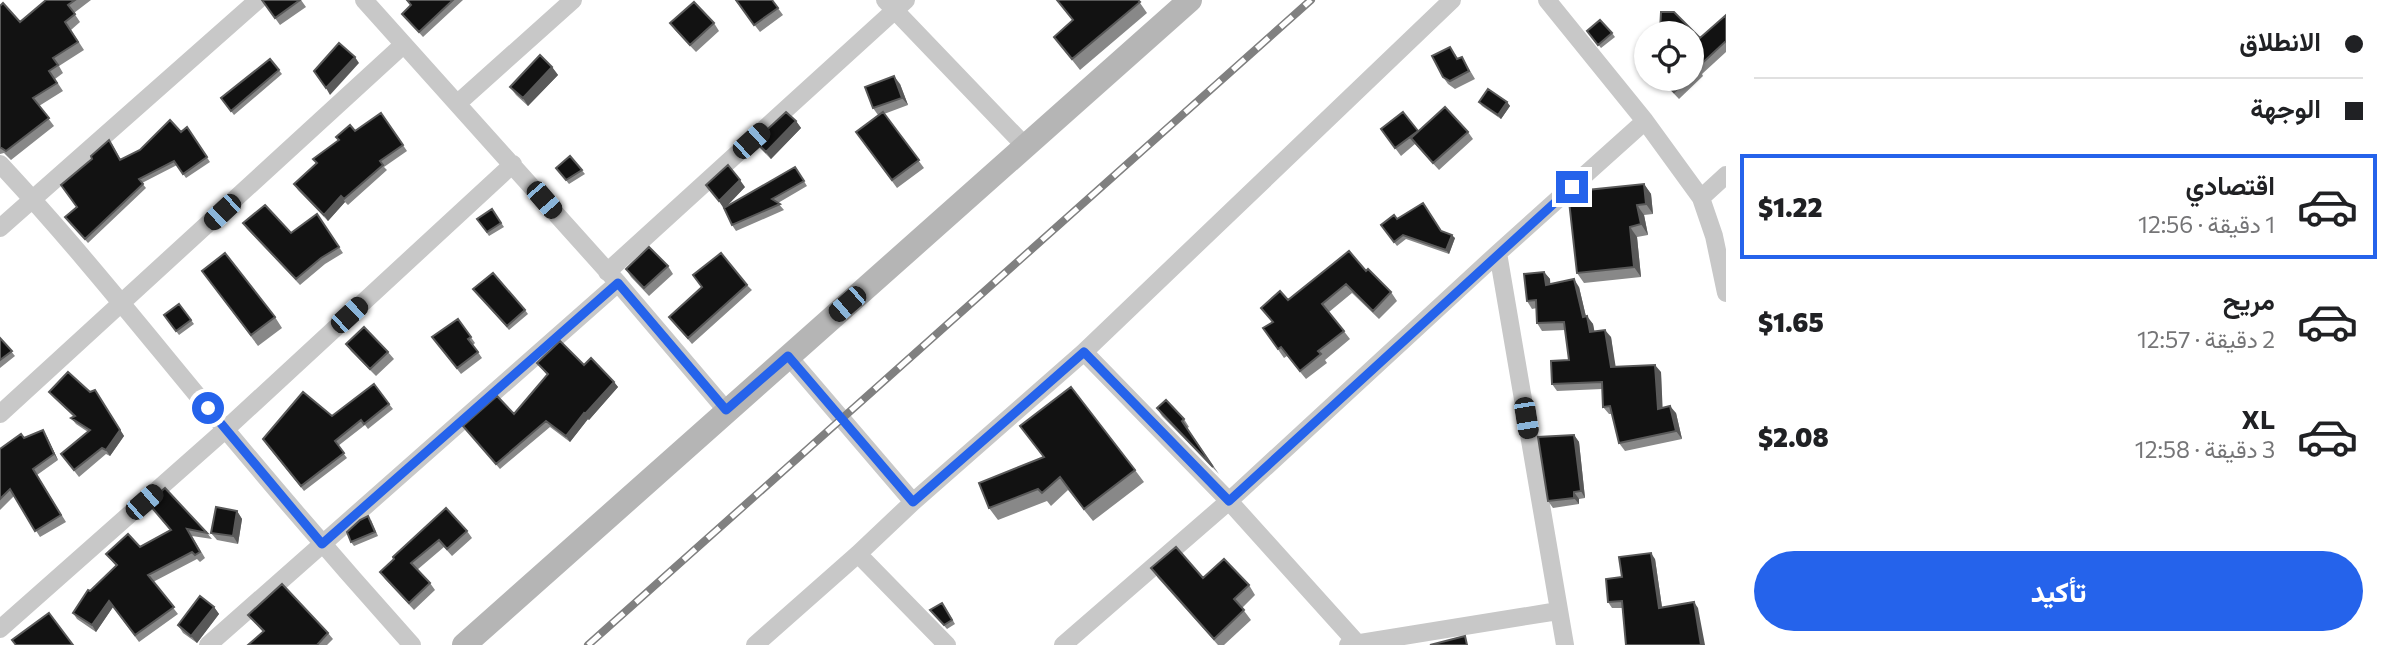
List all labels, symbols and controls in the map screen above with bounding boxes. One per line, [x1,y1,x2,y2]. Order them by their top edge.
map controls [1634,21,1704,91]
button: locate [1634,21,1704,91]
text: الانطلاق [2239,25,2321,56]
text: الوجهة [2250,92,2321,123]
car [729,119,774,163]
text: اقتصادي [2186,169,2275,200]
route end [1556,171,1588,203]
icon: car [2296,175,2359,238]
car [523,177,566,223]
car [200,190,245,234]
text: $1.22 [1758,191,1823,222]
text: 1 دقيقة · 12:56 [2138,210,2275,238]
car [825,282,870,326]
text: مريح [2223,284,2275,315]
icon: car [2296,290,2359,353]
car [327,293,372,337]
text: $1.65 [1758,306,1824,337]
text: 2 دقيقة · 12:57 [2137,325,2275,353]
route start [192,392,224,424]
car [1513,396,1540,440]
text: XL [2241,403,2275,434]
icon: car [2296,405,2359,468]
text: $2.08 [1758,421,1829,452]
text: 3 دقيقة · 12:58 [2135,435,2275,463]
car [122,480,167,524]
button: تأكيد [1754,551,2363,631]

